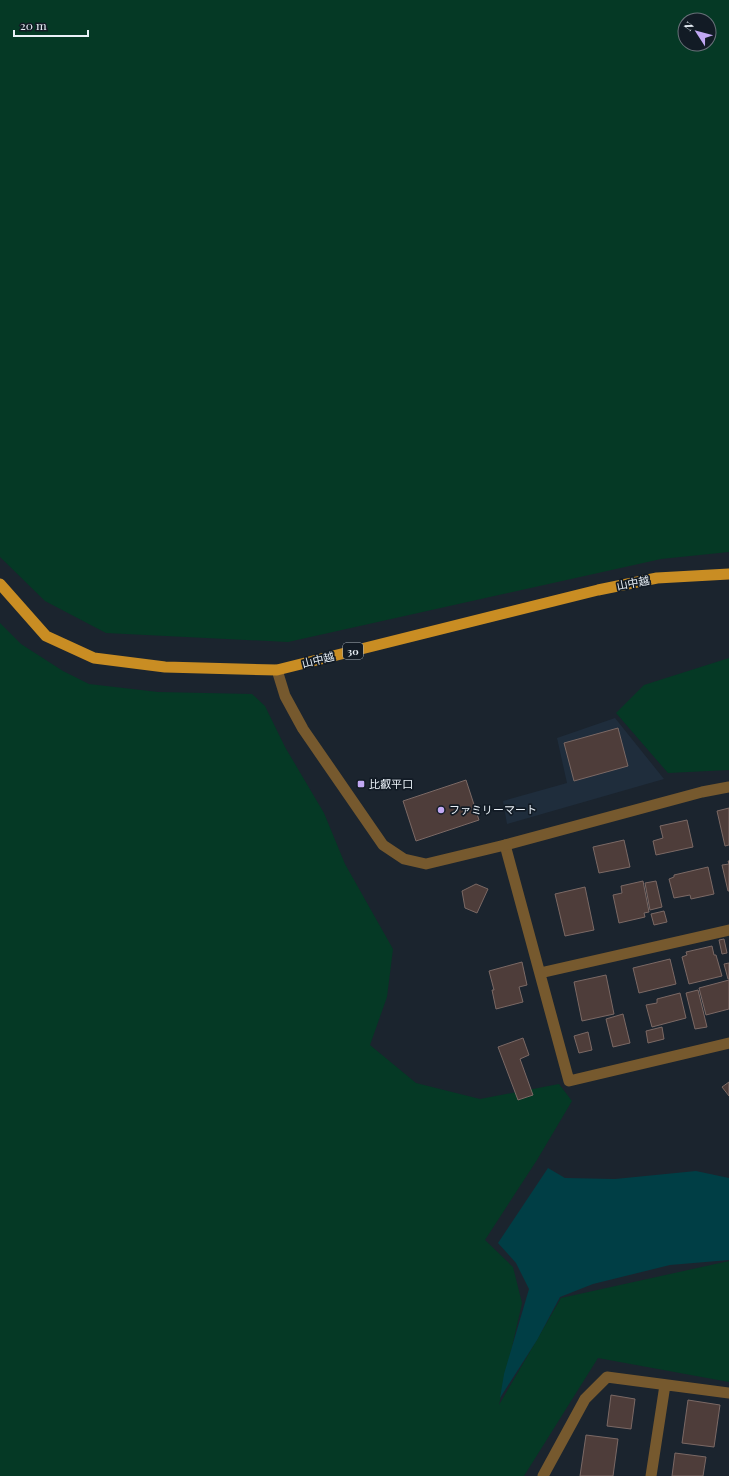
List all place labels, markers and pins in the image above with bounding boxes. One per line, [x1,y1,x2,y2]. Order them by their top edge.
place label: 比叡平口 [369,776,413,791]
marker: 比叡平口 [356,779,366,789]
place label: ファミリーマート [449,802,537,817]
marker: ファミリーマート [436,805,446,815]

